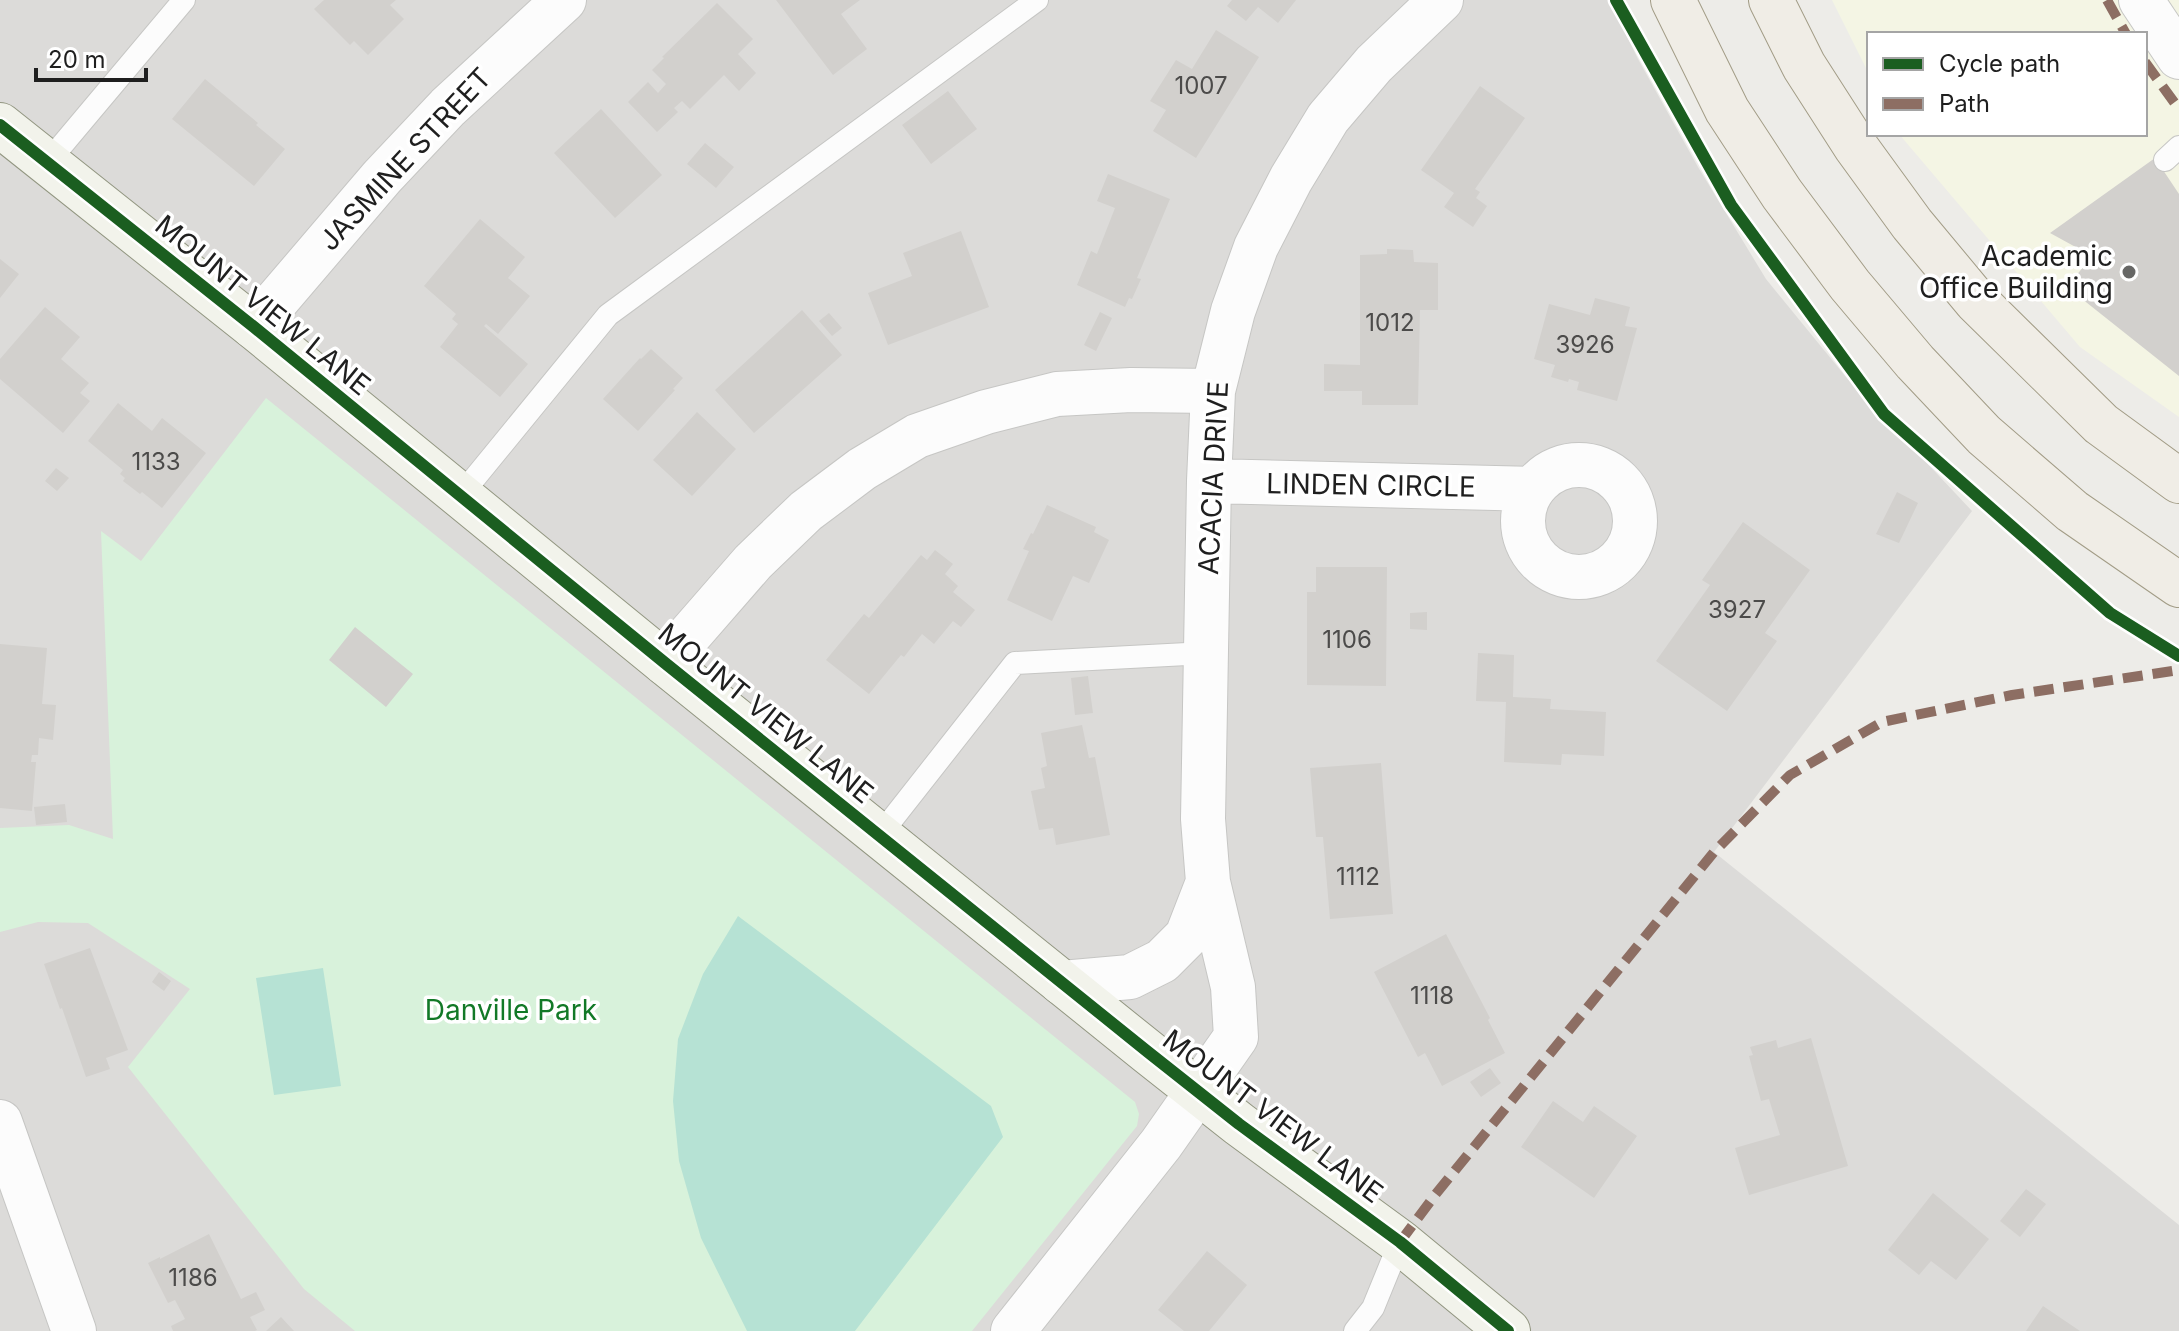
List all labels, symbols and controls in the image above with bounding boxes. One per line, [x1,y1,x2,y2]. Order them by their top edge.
scale bar [36,32,146,82]
legend [1867,32,2147,136]
text: 20 m [48,45,106,74]
text: Cycle path [1939,49,2060,78]
street label: JASMINE STREET [312,61,498,257]
house number: 1007 [1174,71,1228,100]
text: Path [1939,89,1990,118]
street label: MOUNT VIEW LANE [149,208,377,402]
place label: Academic Office Building [1919,239,2113,305]
marker: Academic Office Building [2120,263,2138,281]
house number: 1012 [1365,308,1415,337]
house number: 3926 [1555,330,1615,359]
street label: ACACIA DRIVE [1191,380,1235,576]
house number: 1133 [131,447,181,476]
street label: LINDEN CIRCLE [1266,466,1476,504]
house number: 3927 [1708,595,1766,624]
street label: MOUNT VIEW LANE [652,616,880,810]
house number: 1106 [1322,625,1372,654]
house number: 1112 [1336,862,1380,891]
house number: 1118 [1410,981,1454,1010]
park label: Danville Park [425,993,597,1027]
street label: MOUNT VIEW LANE [1156,1022,1390,1210]
house number: 1186 [168,1263,218,1292]

